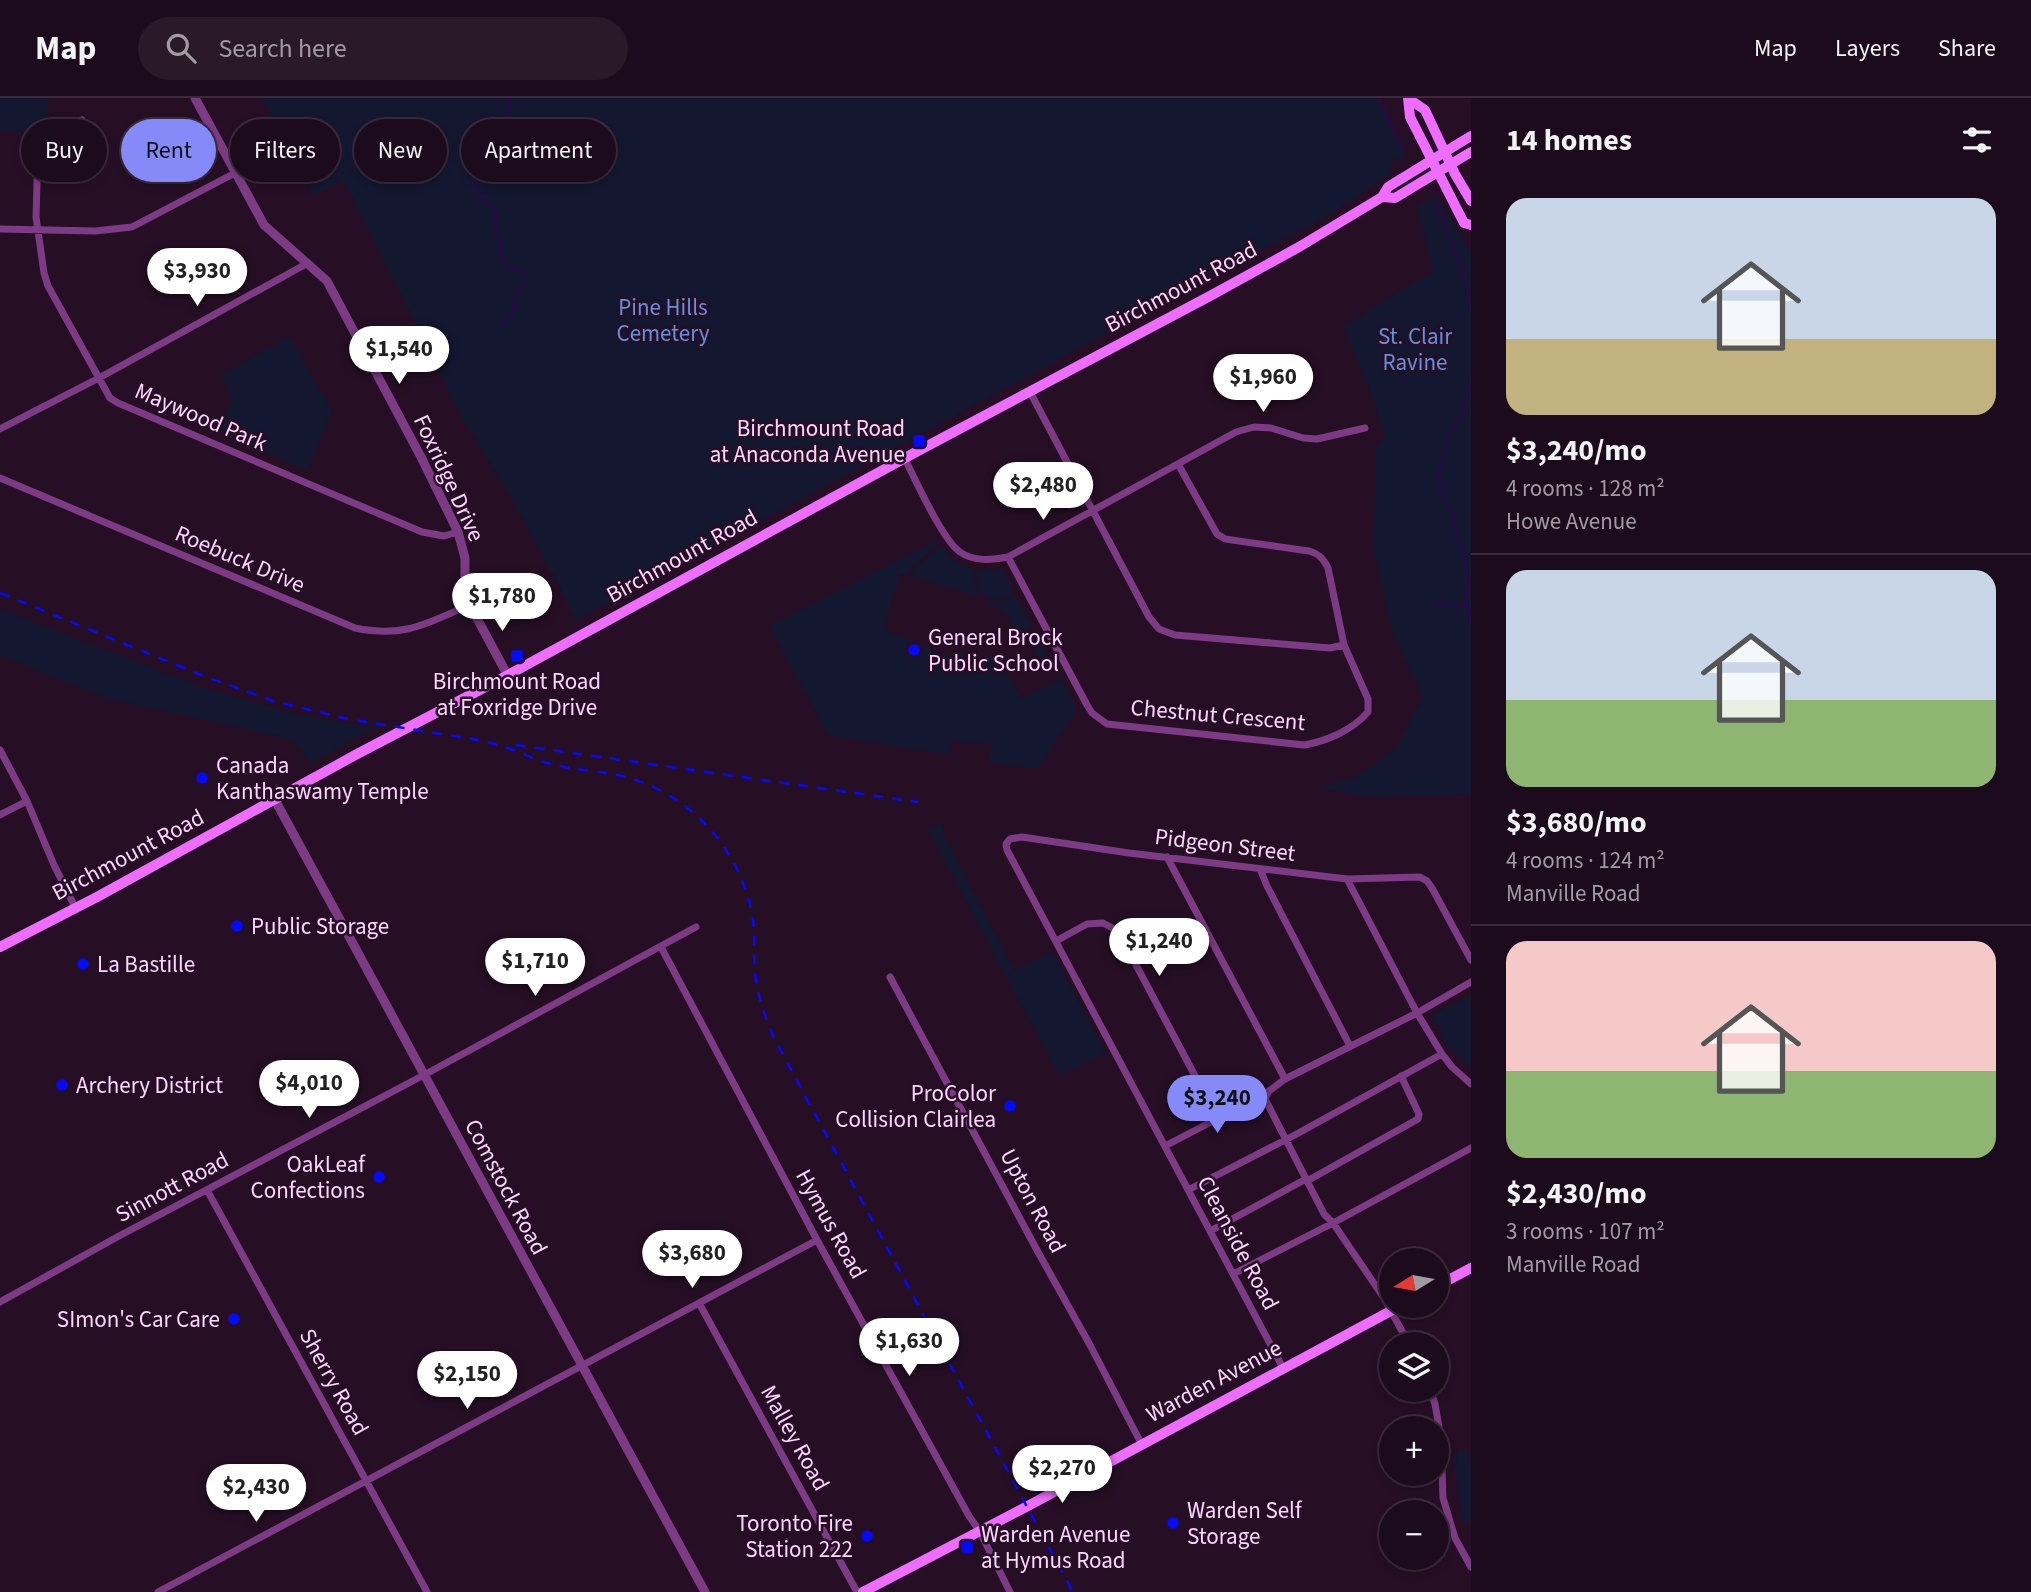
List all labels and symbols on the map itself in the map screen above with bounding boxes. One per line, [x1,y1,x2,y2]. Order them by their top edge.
street label: Birchmount Road [1099,233,1263,341]
pin: $3,930 [140,248,254,308]
park label: Pine Hills Cemetery [617,291,710,350]
park label: St. Clair Ravine [1378,320,1453,379]
pin: $1,540 [342,327,456,386]
pin: $1,960 [1206,354,1320,414]
street label: Maywood Park [130,374,273,460]
street label: Foxridge Drive [405,409,493,547]
place label: Birchmount Road at Anaconda Avenue [710,412,905,471]
marker: Birchmount Road at Anaconda Avenue [911,433,927,449]
pin: $2,480 [986,462,1100,522]
street label: Birchmount Road [600,501,764,611]
street label: Roebuck Drive [170,517,310,601]
pin: $1,780 [445,574,559,633]
place label: General Brock Public School [928,621,1063,680]
marker: General Brock Public School [906,642,922,658]
marker: Birchmount Road at Foxridge Drive [509,648,525,664]
place label: Birchmount Road at Foxridge Drive [433,665,601,724]
street label: Chestnut Crescent [1129,691,1307,739]
place label: Canada Kanthaswamy Temple [216,749,429,808]
marker: Canada Kanthaswamy Temple [194,770,210,786]
street label: Birchmount Road [46,801,210,909]
street label: Pidgeon Street [1153,820,1297,870]
place label: Public Storage [251,910,389,943]
marker: Public Storage [229,918,245,934]
pin: $1,240 [1102,918,1216,978]
pin: $1,710 [478,939,592,998]
place label: La Bastille [97,948,195,981]
marker: La Bastille [75,956,91,972]
pin: $4,010 [252,1060,366,1120]
place label: Archery District [76,1069,223,1102]
pin: $3,240 [1160,1076,1274,1135]
marker: Archery District [54,1077,70,1093]
place label: ProColor Collision Clairlea [835,1077,997,1136]
marker: ProColor Collision Clairlea [1002,1098,1018,1114]
street label: Comstock Road [456,1113,556,1261]
street label: Sinnott Road [109,1143,235,1231]
street label: Upton Road [992,1143,1074,1259]
place label: OakLeaf Confections [251,1148,366,1207]
street label: Hymus Road [787,1163,875,1285]
marker: OakLeaf Confections [371,1169,387,1185]
street label: Cleanside Road [1189,1170,1287,1316]
pin: $3,680 [635,1230,749,1290]
north arrow [1379,1248,1449,1318]
place label: SImon's Car Care [57,1303,220,1336]
marker: SImon's Car Care [226,1311,242,1327]
pin: $1,630 [852,1318,966,1378]
street label: Sherry Road [291,1323,377,1441]
street label: Warden Avenue [1140,1331,1288,1431]
pin: $2,150 [410,1352,524,1411]
street label: Malley Road [752,1379,838,1497]
pin: $2,270 [1005,1446,1119,1505]
pin: $2,430 [199,1464,313,1524]
place label: Warden Self Storage [1187,1494,1303,1553]
place label: Toronto Fire Station 222 [736,1507,853,1566]
marker: Warden Self Storage [1165,1515,1181,1531]
place label: Warden Avenue at Hymus Road [981,1518,1130,1577]
marker: Toronto Fire Station 222 [859,1528,875,1544]
marker: Warden Avenue at Hymus Road [959,1539,975,1555]

